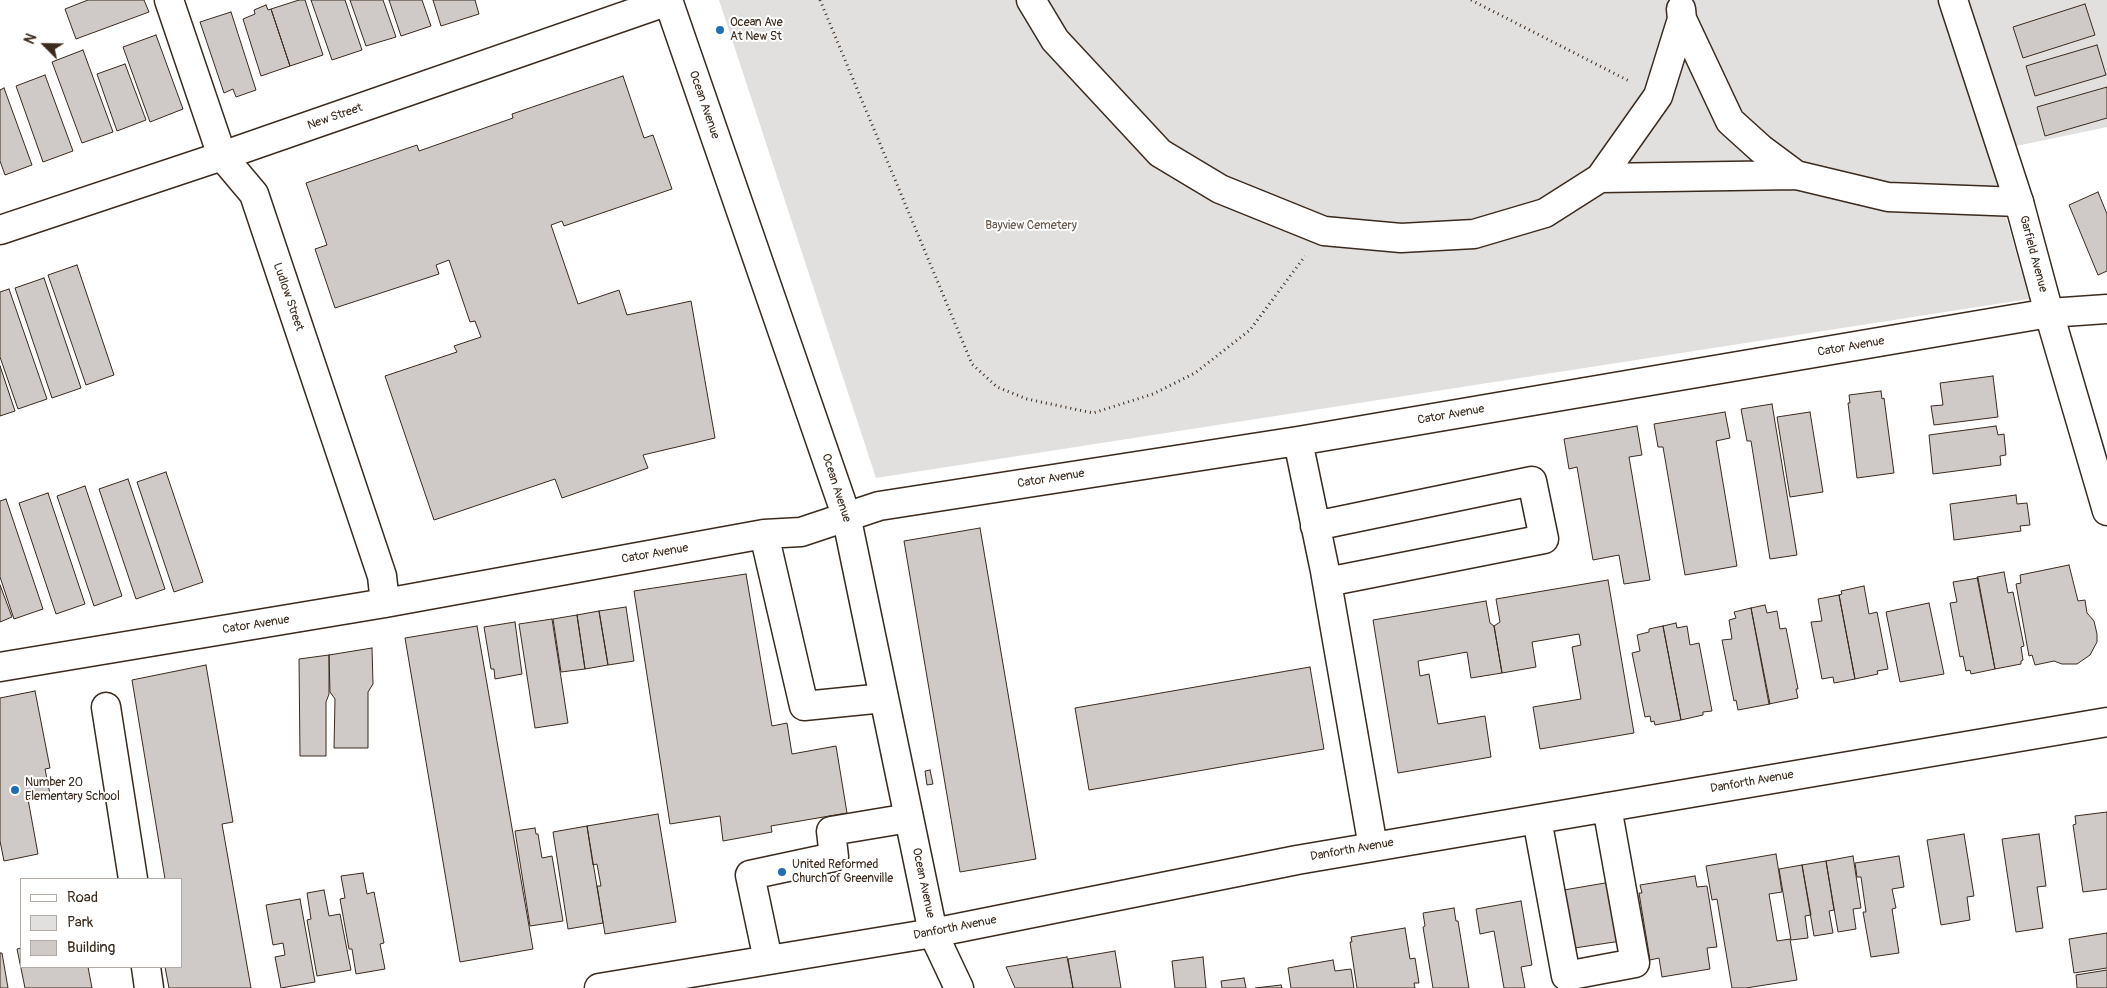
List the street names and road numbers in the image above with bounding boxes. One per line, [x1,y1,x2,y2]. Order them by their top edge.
street label: Ocean Avenue [686,69,722,141]
street label: New Street [306,101,364,133]
street label: Garfield Avenue [2016,214,2050,294]
street label: Ludlow Street [270,261,306,333]
street label: Cator Avenue [1816,334,1886,360]
street label: Cator Avenue [1416,402,1486,428]
street label: Ocean Avenue [818,452,854,524]
street label: Cator Avenue [1016,467,1086,491]
street label: Cator Avenue [620,541,690,567]
street label: Cator Avenue [221,613,291,637]
street label: Danforth Avenue [1709,768,1795,796]
street label: Danforth Avenue [1309,836,1395,864]
street label: Ocean Avenue [909,847,937,919]
street label: Danforth Avenue [912,913,998,943]

